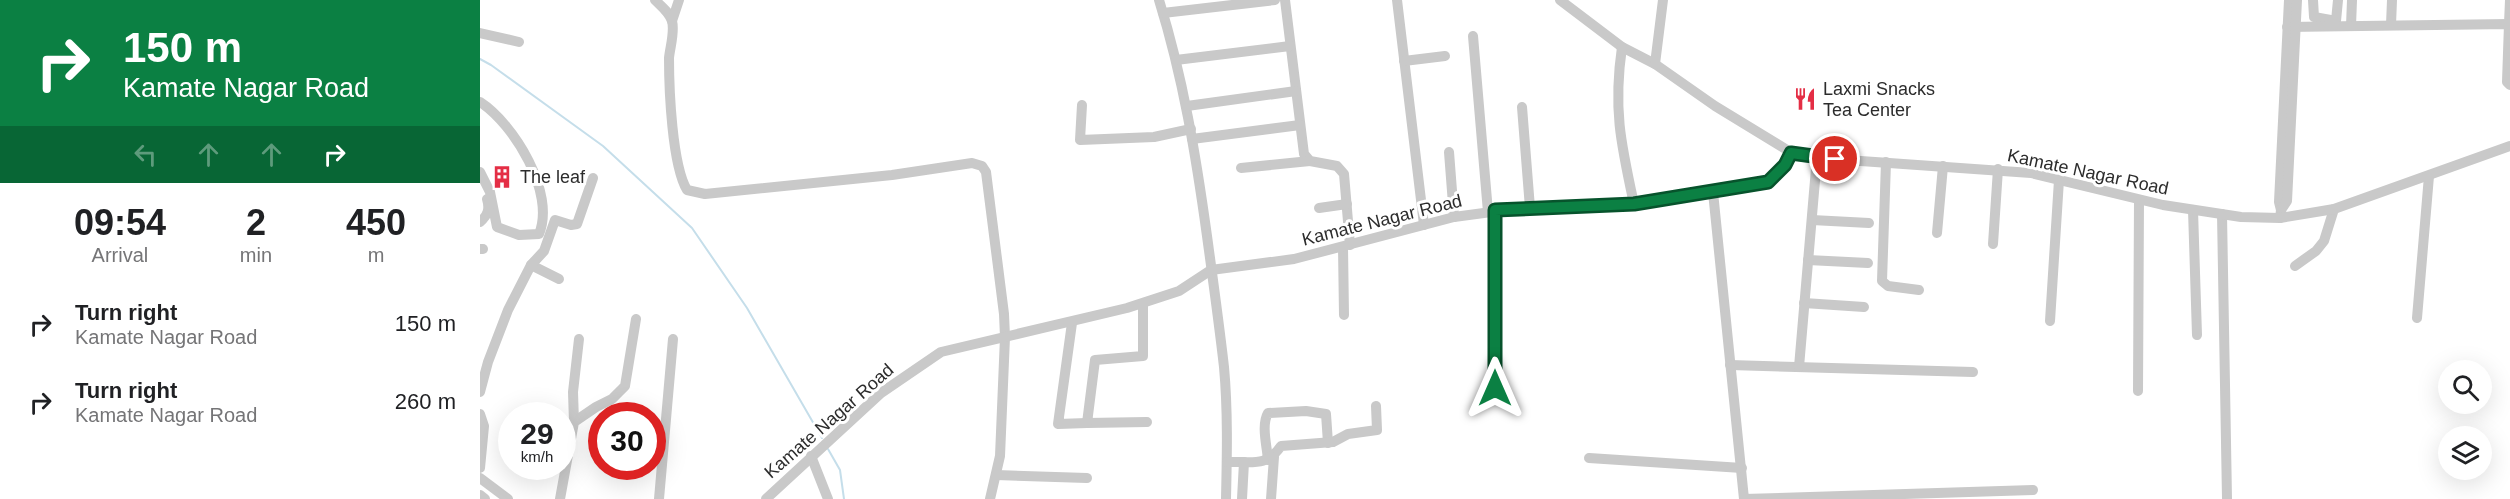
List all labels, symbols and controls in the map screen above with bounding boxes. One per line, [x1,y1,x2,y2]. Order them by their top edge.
icon: right [24,24,102,102]
text: 150 m [123,24,242,71]
text: Kamate Nagar Road [123,73,369,103]
place label: Laxmi Snacks Tea Center [1823,79,1935,120]
restaurant icon: Laxmi Snacks Tea Center [1792,86,1818,112]
pin [1809,133,1860,184]
icon: left [129,138,162,171]
icon: ahead [192,138,225,171]
icon: ahead [255,138,288,171]
icon: right [318,138,351,171]
icon: arrive [1818,142,1851,175]
street label: Kamate Nagar Road [2006,145,2170,199]
building icon: The leaf [489,164,515,190]
place label: The leaf [520,167,586,187]
street label: Kamate Nagar Road [1300,190,1464,250]
text: 09:54 [74,202,166,243]
text: 2 [246,202,266,243]
text: 450 [346,202,406,243]
text: Arrival [92,244,148,266]
text: min [240,244,272,266]
text: m [368,244,384,266]
text: Turn right [75,300,177,325]
icon: right [24,308,57,341]
text: 150 m [395,311,456,336]
text: Kamate Nagar Road [75,326,257,348]
position arrow [1463,356,1527,420]
street label: Kamate Nagar Road [761,360,897,482]
map controls [2438,360,2492,480]
button: search [2438,360,2492,414]
text: Turn right [75,378,177,403]
icon: right [24,386,57,419]
text: 260 m [395,389,456,414]
speed limit sign: 30 [588,402,666,480]
text: Kamate Nagar Road [75,404,257,426]
text: 29 [520,417,554,450]
button: layers [2438,426,2492,480]
text: km/h [521,448,553,465]

